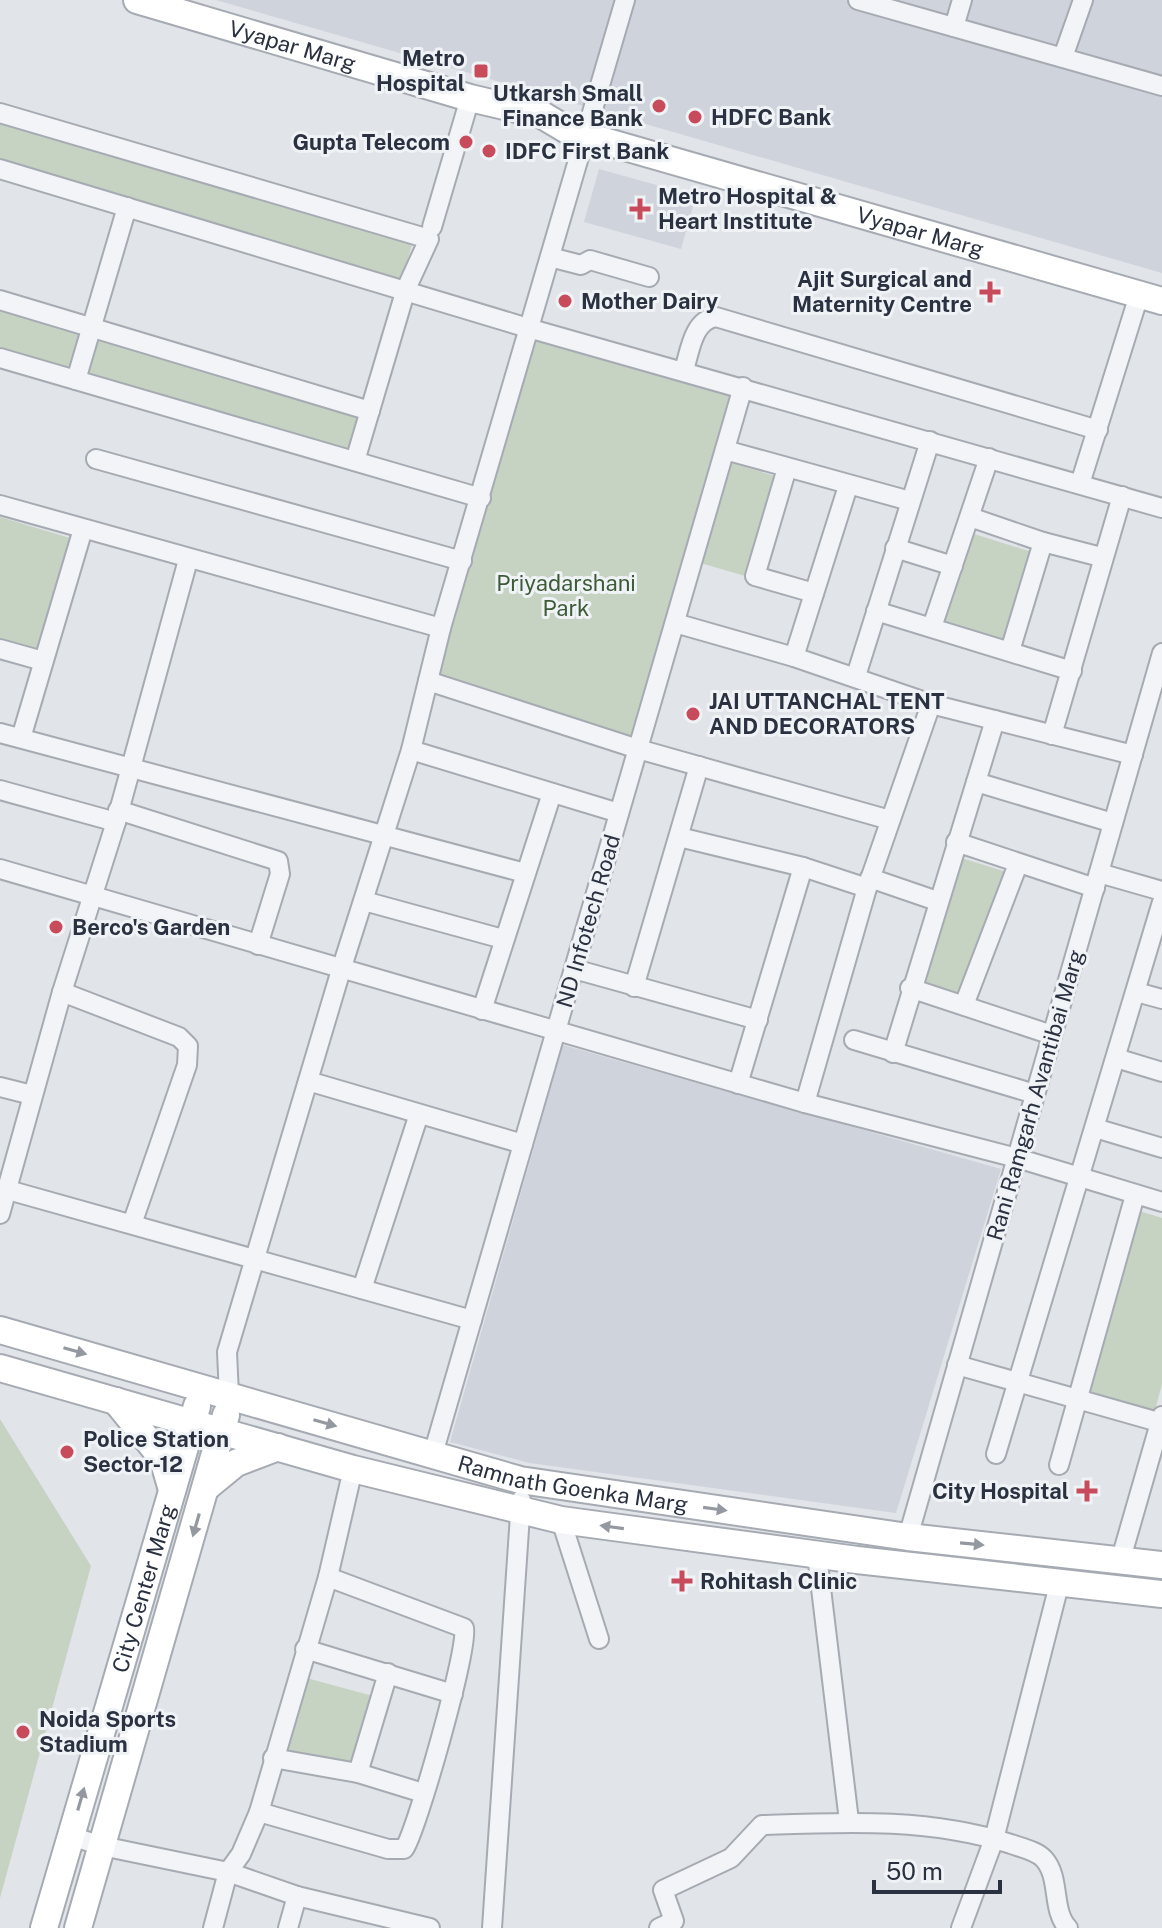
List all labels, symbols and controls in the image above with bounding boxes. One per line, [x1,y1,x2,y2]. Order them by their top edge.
street label: Vyapar Marg [226,15,359,77]
place label: Metro Hospital [376,45,465,96]
marker: Metro Hospital [472,62,490,80]
place label: Utkarsh Small Finance Bank [493,80,643,131]
marker: Utkarsh Small Finance Bank [650,97,668,115]
place label: HDFC Bank [711,104,832,130]
marker: HDFC Bank [686,108,704,126]
place label: Gupta Telecom [292,129,450,155]
marker: Gupta Telecom [457,133,475,151]
place label: IDFC First Bank [505,138,670,164]
marker: IDFC First Bank [480,142,498,160]
place label: Metro Hospital & Heart Institute [658,183,837,234]
marker: Metro Hospital & Heart Institute [629,198,651,220]
street label: Vyapar Marg [854,201,987,262]
place label: Ajit Surgical and Maternity Centre [792,266,972,317]
marker: Ajit Surgical and Maternity Centre [979,281,1001,303]
place label: Mother Dairy [581,288,719,314]
marker: Mother Dairy [556,292,574,310]
park label: Priyadarshani Park [496,570,636,621]
place label: JAI UTTANCHAL TENT AND DECORATORS [709,688,945,739]
marker: JAI UTTANCHAL TENT AND DECORATORS [684,705,702,723]
street label: ND Infotech Road [551,831,625,1011]
place label: Berco's Garden [72,914,230,940]
marker: Berco's Garden [47,918,65,936]
street label: Rani Ramgarh Avantibai Marg [981,947,1089,1243]
one-way arrow [63,1346,88,1358]
one-way arrow [313,1417,337,1430]
place label: Police Station Sector-12 [83,1426,229,1477]
marker: Police Station Sector-12 [58,1443,76,1461]
street label: Ramnath Goenka Marg [455,1450,690,1518]
place label: City Hospital [932,1478,1069,1504]
marker: City Hospital [1076,1480,1098,1502]
street label: City Center Marg [107,1501,181,1676]
one-way arrow [703,1503,728,1516]
one-way arrow [189,1513,202,1537]
one-way arrow [599,1520,624,1533]
one-way arrow [960,1537,985,1550]
place label: Rohitash Clinic [700,1568,857,1594]
marker: Rohitash Clinic [671,1570,693,1592]
place label: Noida Sports Stadium [39,1706,176,1757]
marker: Noida Sports Stadium [14,1723,32,1741]
one-way arrow [76,1787,88,1812]
scale bar [874,1844,1000,1894]
text: 50 m [886,1857,943,1885]

